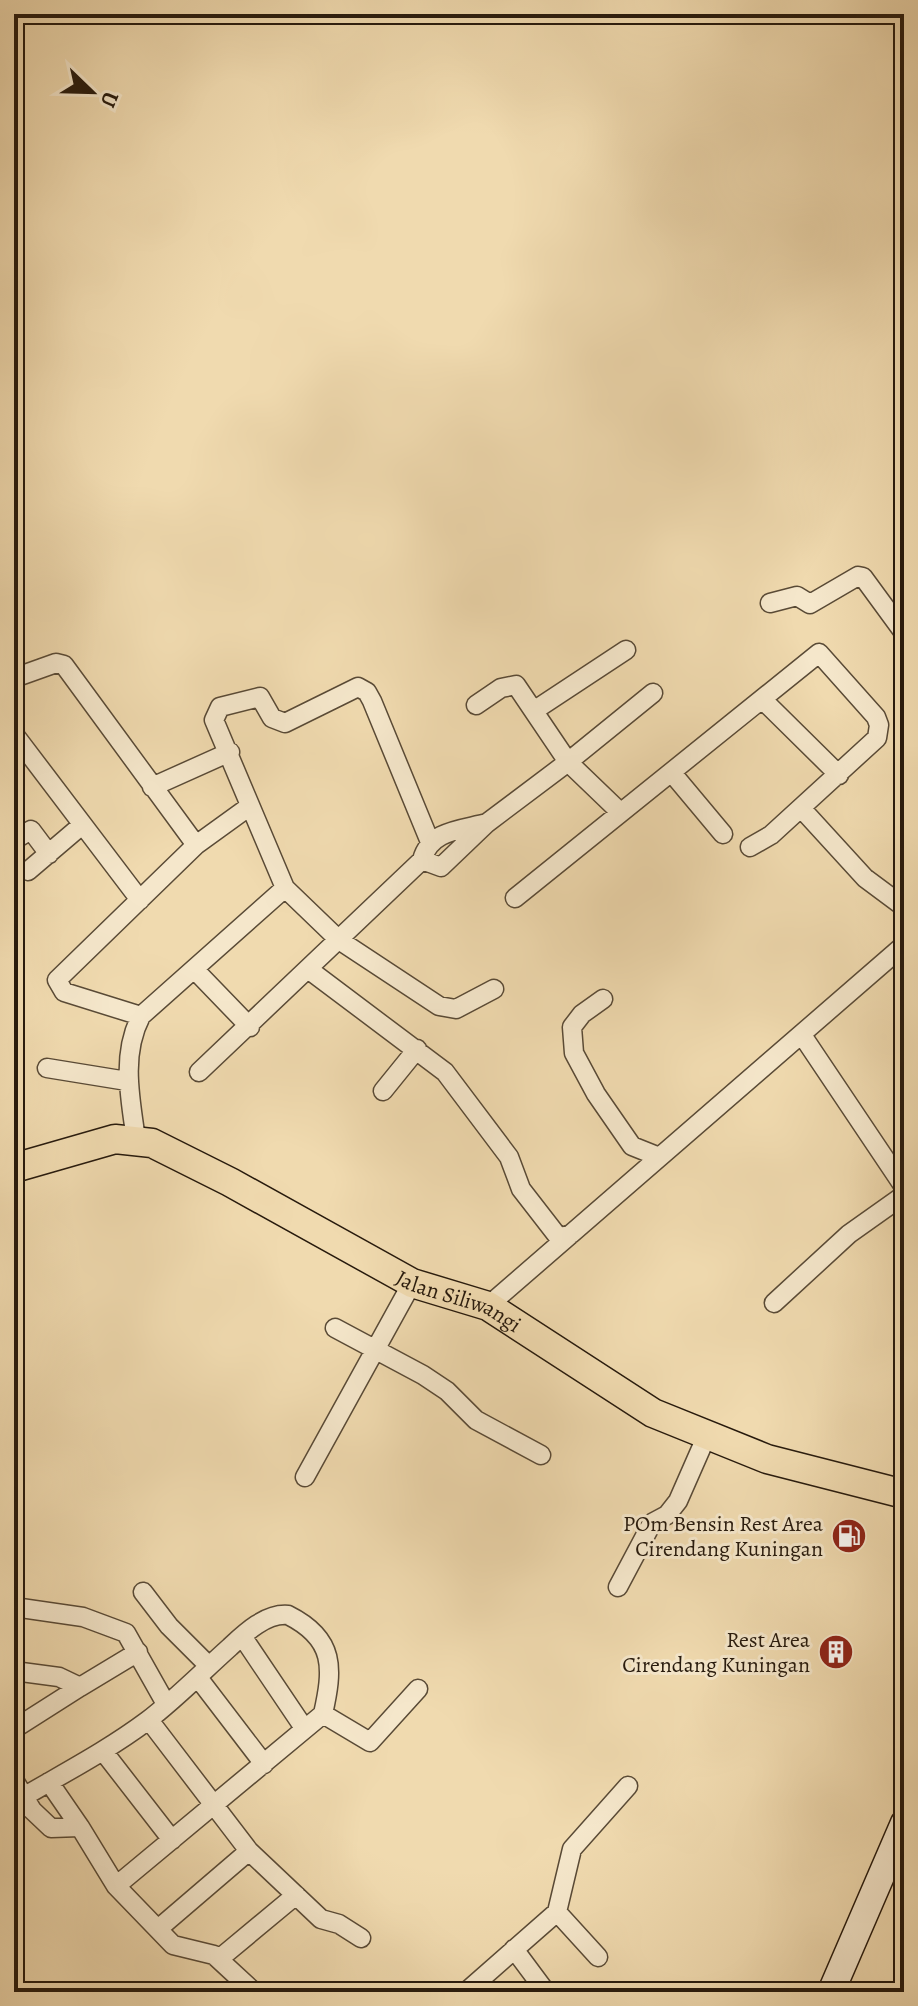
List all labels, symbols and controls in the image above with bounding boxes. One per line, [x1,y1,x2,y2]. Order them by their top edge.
north arrow [52,52,132,132]
text: U [93,87,126,112]
street label: Jalan Siliwangi [390,1263,527,1340]
place label: POm Bensin Rest Area Cirendang Kuningan [623,1509,824,1564]
fuel station icon: POm Bensin Rest Area Cirendang Kuningan [830,1517,868,1555]
place label: Rest Area Cirendang Kuningan [622,1625,811,1680]
building icon: Rest Area Cirendang Kuningan [817,1633,855,1671]

